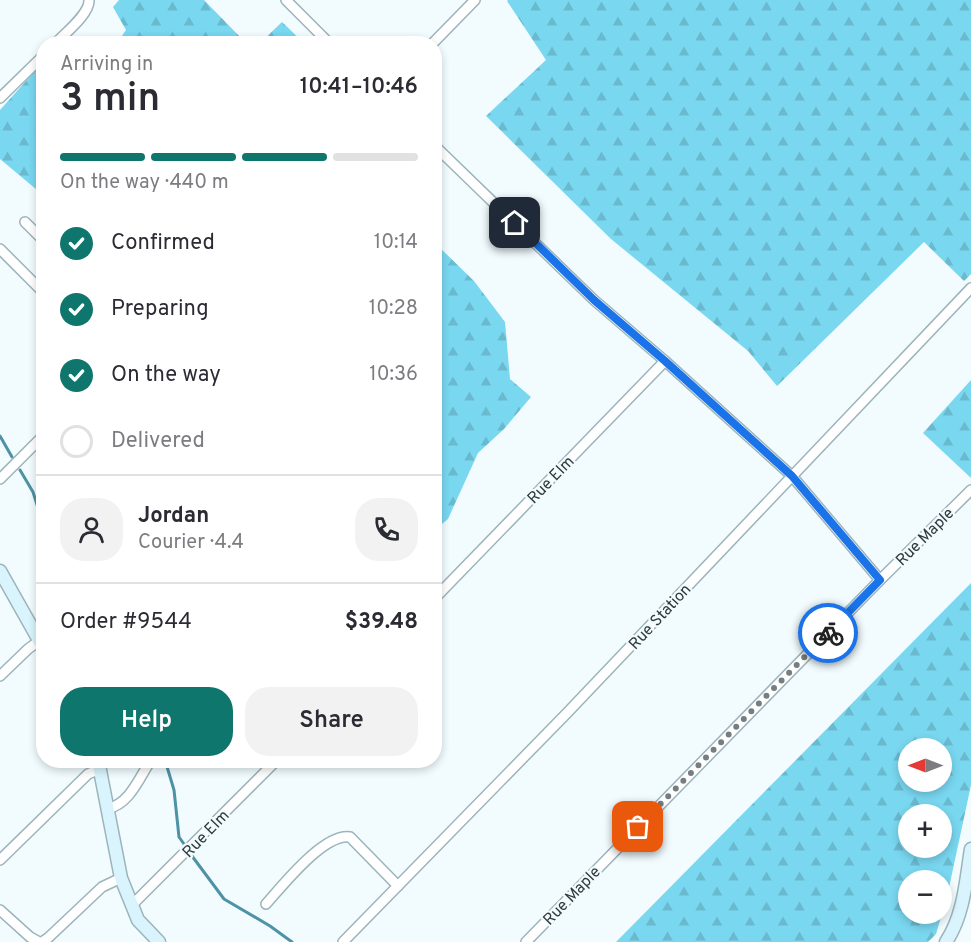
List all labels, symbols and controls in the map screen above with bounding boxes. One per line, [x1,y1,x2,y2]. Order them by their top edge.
text: Arriving in [60,52,153,78]
text: 10:41–10:46 [300,74,418,101]
text: 3 min [60,76,160,125]
text: On the way · 440 m [60,170,229,196]
pin [489,197,540,248]
icon: home [498,206,531,239]
icon: check [60,227,93,260]
text: Confirmed [111,230,215,257]
text: 10:14 [374,230,418,256]
icon: check [60,293,93,326]
text: Preparing [111,296,209,323]
text: 10:28 [369,296,418,322]
icon: check [60,359,93,392]
text: On the way [111,362,221,389]
text: 10:36 [369,362,418,388]
text: Delivered [111,428,205,455]
street label: Rue Elm [524,452,579,509]
button: person [60,498,123,561]
button: phone [355,498,418,561]
text: Jordan [138,503,209,530]
street label: Rue Maple [892,504,959,571]
text: Courier · 4.4 [138,530,244,556]
street label: Rue Station [625,580,696,654]
courier [798,603,858,663]
text: Order #9544 [60,609,192,636]
text: $39.48 [345,609,418,636]
icon: bike [812,617,845,650]
button: Help [60,687,233,756]
button: Share [245,687,418,756]
north arrow [898,738,952,792]
map controls [898,738,952,924]
pin [612,801,663,852]
button: + [898,804,952,858]
street label: Rue Elm [179,806,234,863]
icon: bag [621,810,654,843]
street label: Rue Maple [539,863,606,930]
button: − [898,870,952,924]

